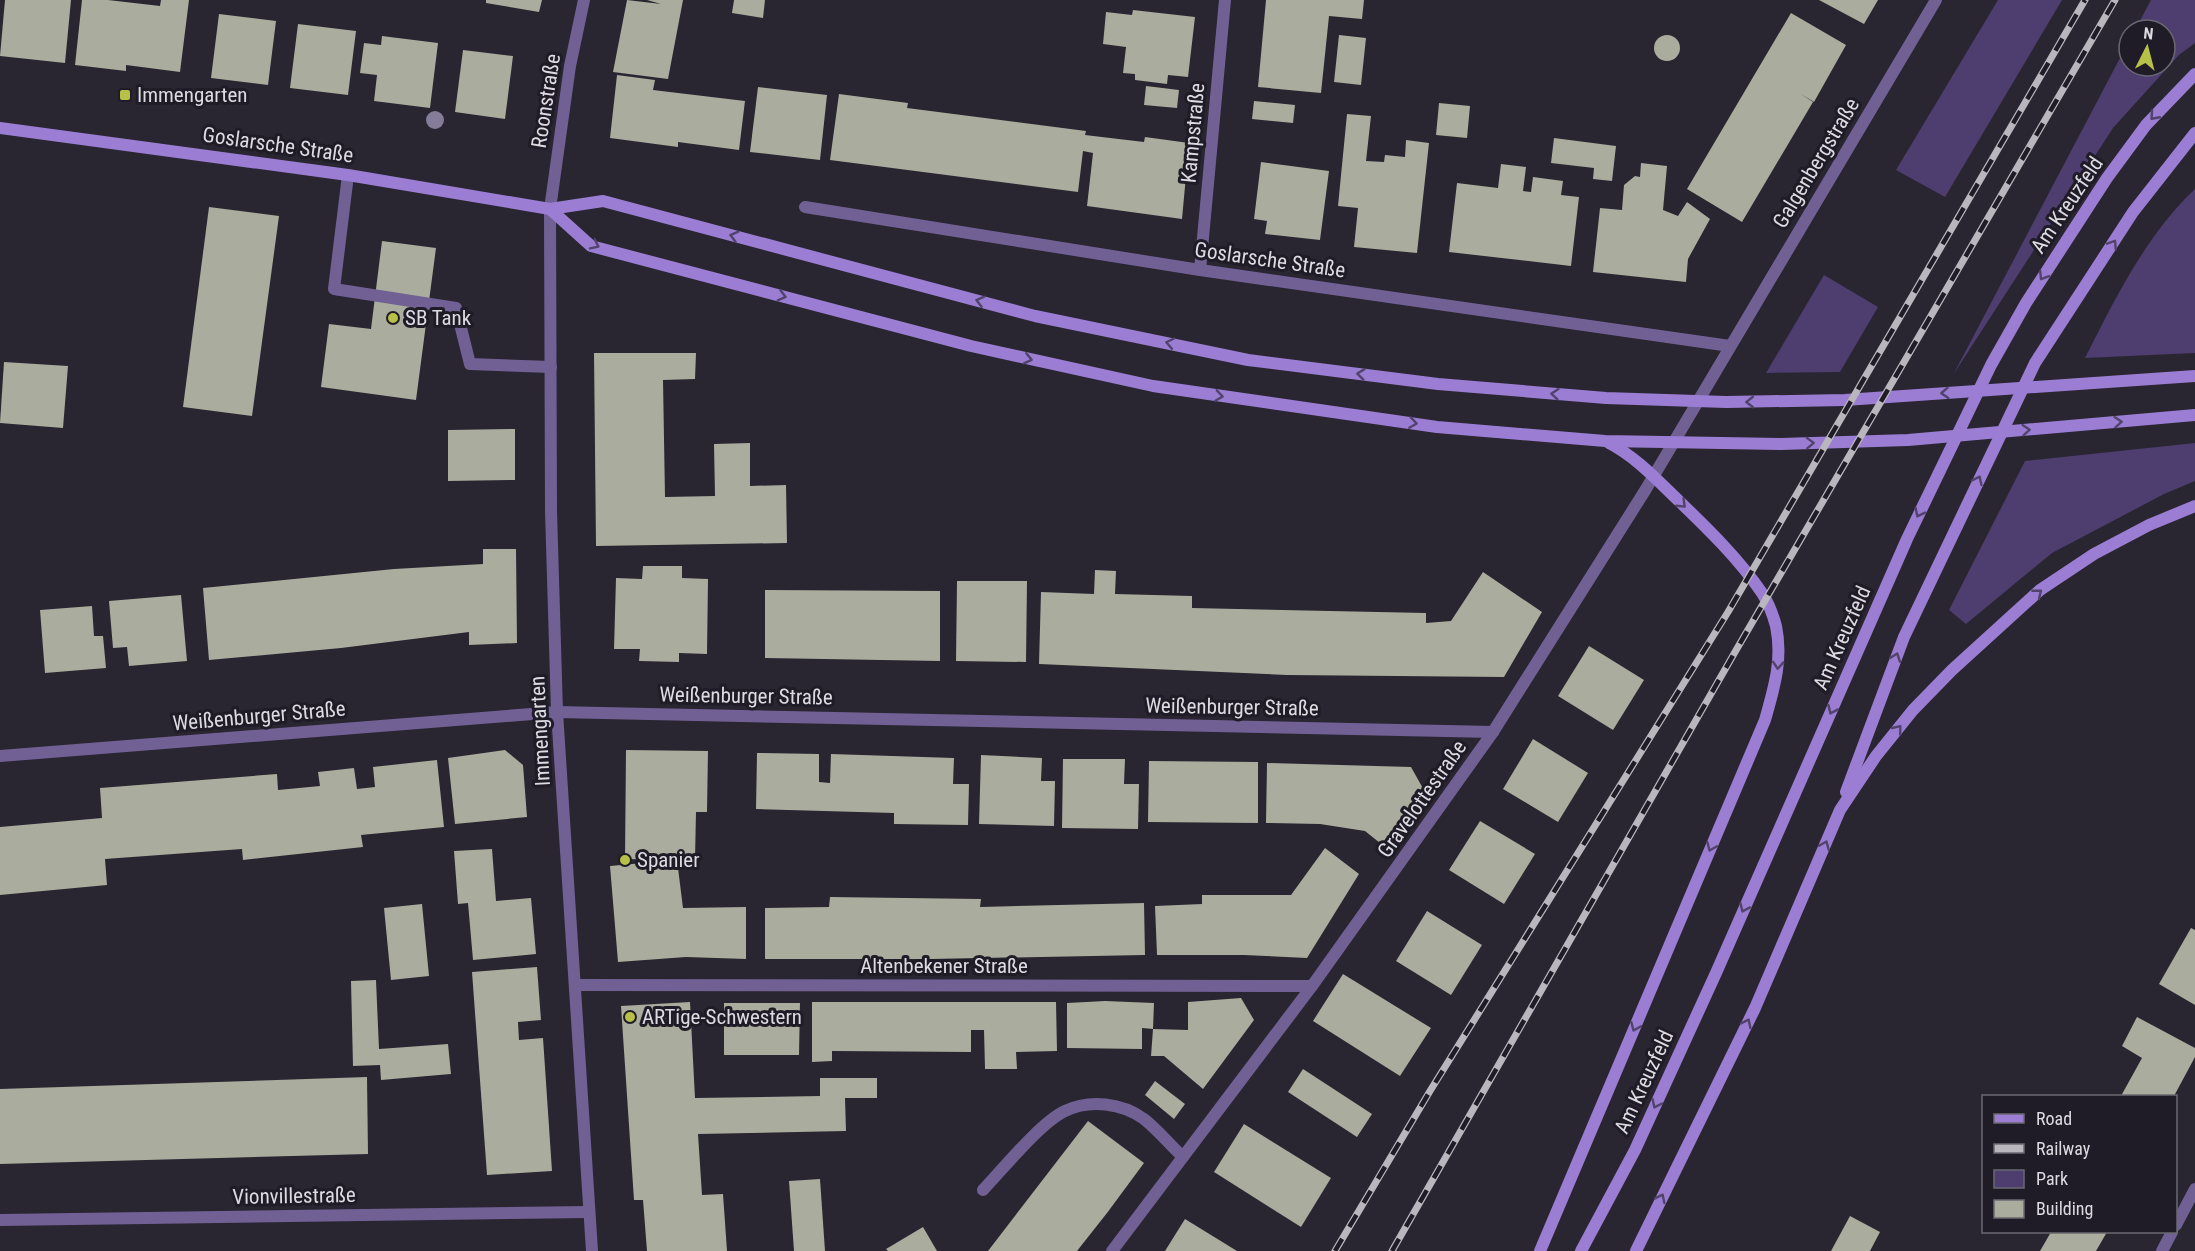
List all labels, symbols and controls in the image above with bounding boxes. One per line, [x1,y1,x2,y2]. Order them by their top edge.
north arrow [2117,18,2177,78]
text: N [2143,24,2154,44]
street label: Roonstraße [527,52,565,150]
street label: Kampstraße [1177,82,1209,184]
place label: Immengarten [137,83,247,107]
marker: Immengarten [118,88,132,102]
street label: Galgenbergstraße [1768,94,1864,232]
one-way arrow [2150,109,2161,120]
street label: Goslarsche Straße [201,123,355,167]
street label: Am Kreuzfeld [2026,152,2108,258]
one-way arrow [729,231,740,243]
one-way arrow [588,238,599,250]
street label: Goslarsche Straße [1193,238,1347,282]
one-way arrow [2106,239,2117,250]
one-way arrow [2039,269,2050,280]
one-way arrow [777,289,787,302]
one-way arrow [975,296,986,308]
place label: SB Tank [405,306,472,330]
marker: SB Tank [386,311,400,325]
one-way arrow [1165,338,1175,351]
one-way arrow [1023,351,1033,364]
one-way arrow [1357,368,1366,381]
one-way arrow [1551,387,1560,400]
one-way arrow [1940,387,1949,400]
one-way arrow [1215,390,1224,402]
one-way arrow [1745,396,1754,408]
one-way arrow [2113,416,2122,429]
one-way arrow [1408,417,1417,429]
one-way arrow [2021,424,2030,437]
one-way arrow [1806,437,1815,450]
one-way arrow [1970,475,1982,486]
one-way arrow [1674,497,1685,508]
one-way arrow [1915,506,1927,517]
street label: Am Kreuzfeld [1808,582,1876,694]
one-way arrow [2031,589,2042,600]
one-way arrow [1889,652,1902,663]
one-way arrow [1772,661,1785,670]
street label: Immengarten [525,675,555,787]
street label: Weißenburger Straße [659,682,833,710]
street label: Weißenburger Straße [1145,693,1319,721]
street label: Weißenburger Straße [172,696,347,736]
one-way arrow [1827,703,1839,714]
one-way arrow [1891,724,1902,735]
street label: Gravelottestraße [1373,736,1471,862]
one-way arrow [1818,840,1830,851]
one-way arrow [1706,841,1718,852]
place label: Spanier [637,848,700,872]
marker: Spanier [618,853,632,867]
one-way arrow [1740,901,1752,912]
street label: Altenbekener Straße [860,954,1028,978]
place label: ARTige-Schwestern [642,1005,802,1029]
marker: ARTige-Schwestern [623,1010,637,1024]
one-way arrow [1740,1019,1752,1030]
one-way arrow [1630,1021,1642,1032]
street label: Am Kreuzfeld [1610,1027,1678,1137]
legend [1982,1095,2177,1233]
one-way arrow [1651,1098,1663,1109]
text: Road [2036,1108,2072,1129]
text: Railway [2036,1138,2091,1159]
text: Park [2036,1168,2068,1189]
street label: Vionvillestraße [232,1183,356,1209]
one-way arrow [1654,1194,1666,1205]
text: Building [2036,1198,2093,1219]

